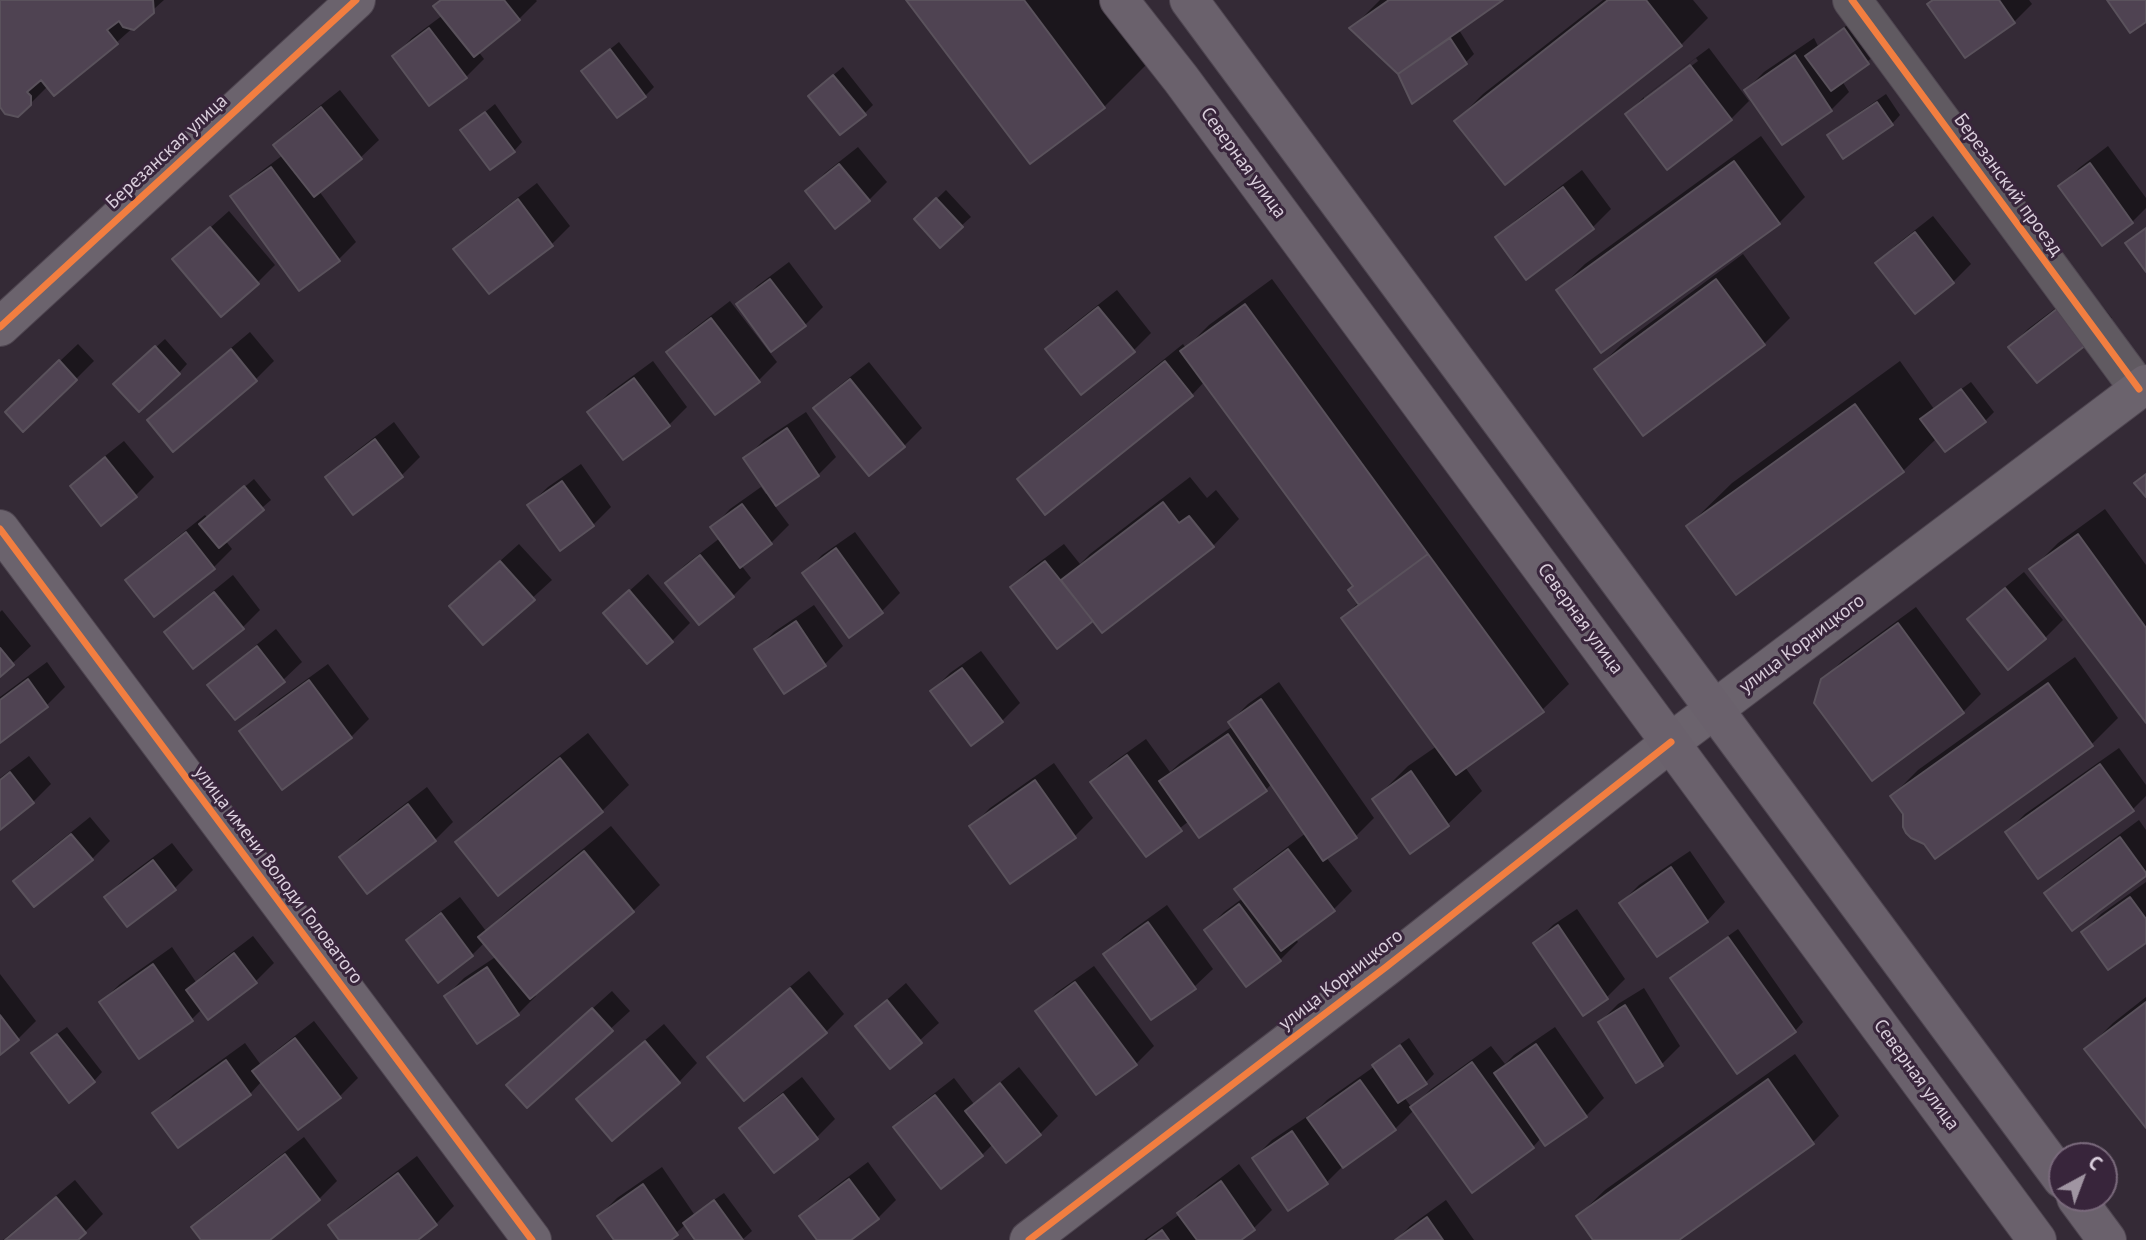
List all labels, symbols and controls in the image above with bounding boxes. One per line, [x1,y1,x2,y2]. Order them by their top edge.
street label: Березанская улица [102,90,232,214]
street label: Северная улица [1195,103,1291,223]
street label: Березанский проезд [1949,109,2067,261]
street label: Северная улица [1532,559,1628,679]
street label: улица Корницкого [1735,589,1869,699]
street label: улица имени Володи Головатого [188,761,368,989]
street label: улица Корницкого [1274,924,1408,1036]
street label: Северная улица [1868,1015,1964,1135]
north arrow [2048,1142,2118,1212]
text: С [2084,1150,2107,1175]

